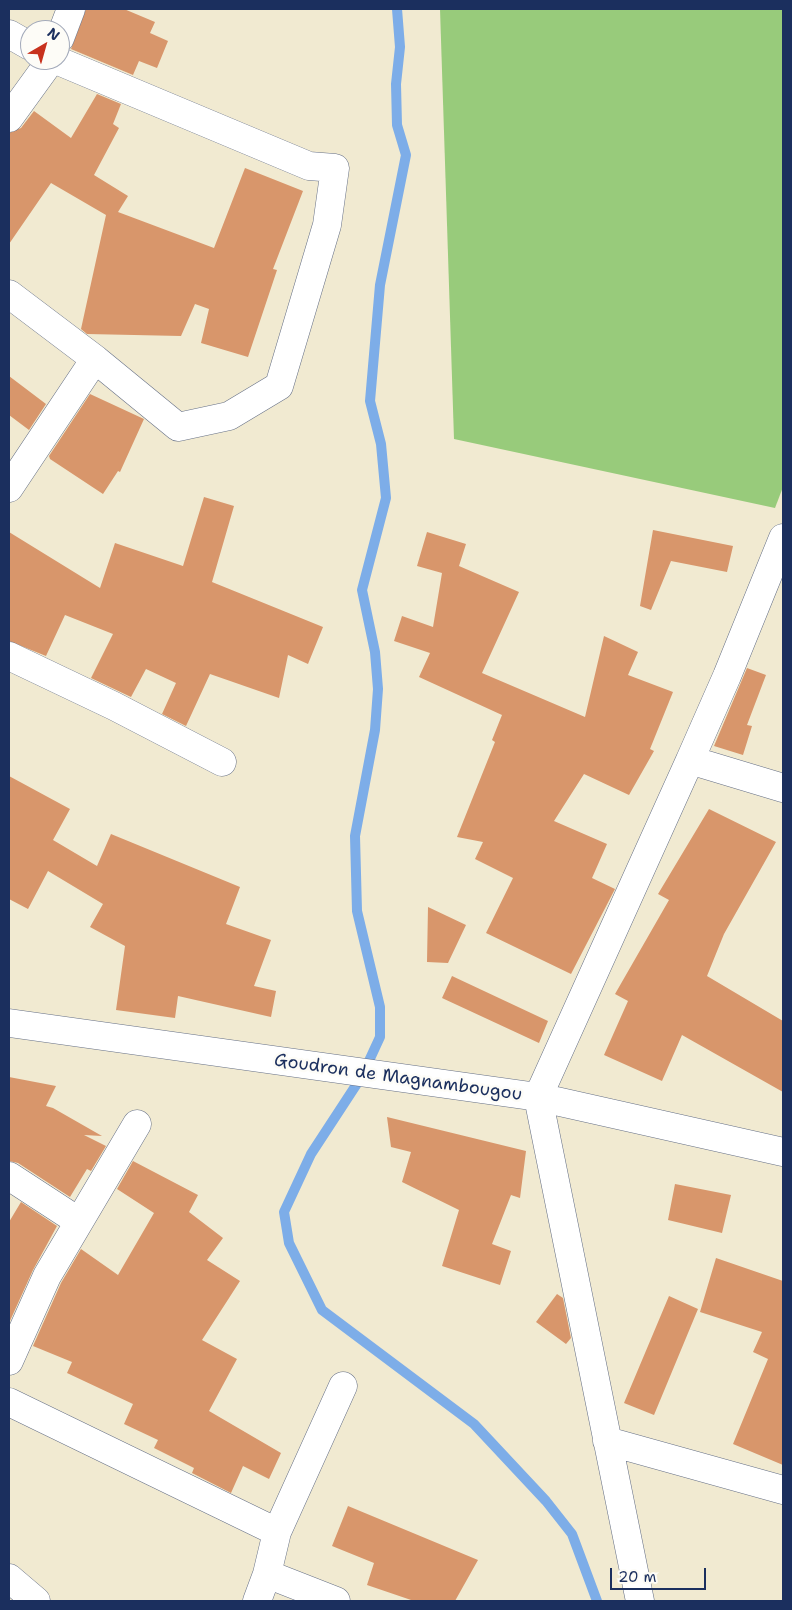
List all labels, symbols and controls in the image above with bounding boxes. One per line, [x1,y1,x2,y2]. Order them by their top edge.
north arrow [20,20,70,70]
text: N [44,23,64,44]
street label: Goudron de Magnambougou [273,1050,523,1106]
scale bar [612,1558,708,1590]
text: 20 m [618,1567,657,1587]

